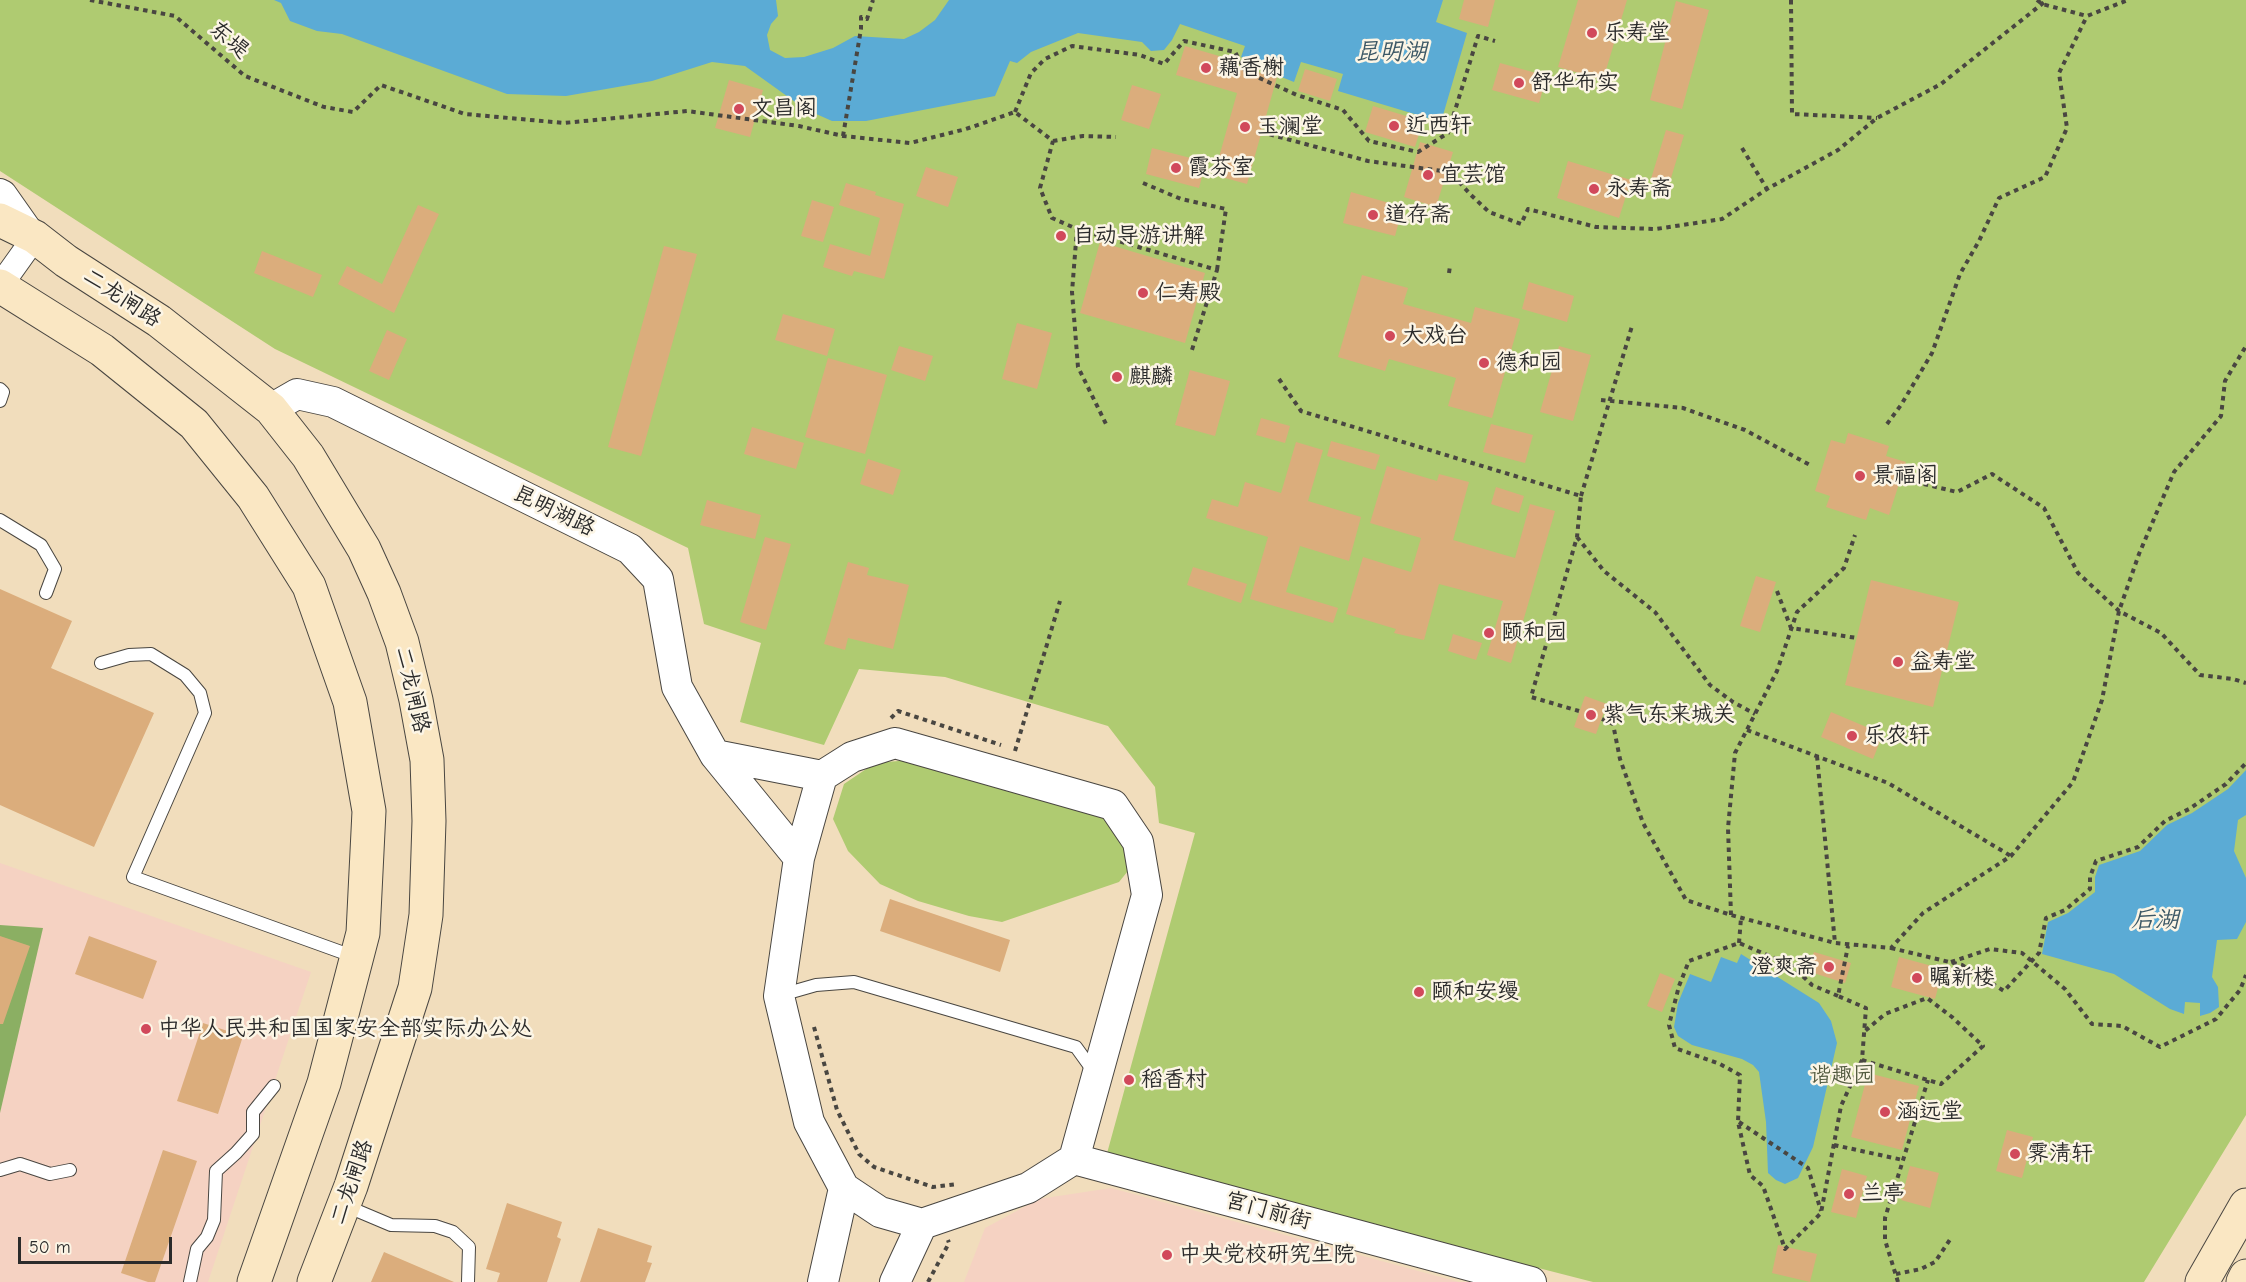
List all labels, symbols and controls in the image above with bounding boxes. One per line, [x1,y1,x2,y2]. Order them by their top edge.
street label: 东堤 [204,16,254,64]
place label: 乐寿堂 [1604,20,1670,46]
marker: 乐寿堂 [1585,26,1599,40]
water label: 昆明湖 [1355,38,1427,66]
place label: 藕香榭 [1218,55,1284,81]
marker: 藕香榭 [1199,61,1213,75]
place label: 舒华布实 [1531,70,1619,96]
marker: 舒华布实 [1512,76,1526,90]
place label: 文昌阁 [751,96,817,122]
marker: 文昌阁 [732,102,746,116]
place label: 近西轩 [1406,113,1472,139]
place label: 玉澜堂 [1257,114,1323,140]
marker: 近西轩 [1387,119,1401,133]
marker: 玉澜堂 [1238,120,1252,134]
place label: 霞芬室 [1188,155,1254,181]
marker: 霞芬室 [1169,161,1183,175]
place label: 宜芸馆 [1440,162,1506,188]
marker: 宜芸馆 [1421,168,1435,182]
place label: 永寿斋 [1606,176,1672,202]
marker: 永寿斋 [1587,182,1601,196]
place label: 道存斋 [1385,202,1451,228]
marker: 道存斋 [1366,208,1380,222]
place label: 自动导游讲解 [1073,223,1205,249]
marker: 自动导游讲解 [1054,229,1068,243]
street label: 二龙闸路 [78,263,166,333]
place label: 仁寿殿 [1155,280,1221,306]
marker: 仁寿殿 [1136,286,1150,300]
place label: 大戏台 [1402,323,1468,349]
marker: 大戏台 [1383,329,1397,343]
place label: 德和园 [1496,350,1562,376]
marker: 德和园 [1477,356,1491,370]
place label: 麒麟 [1129,364,1173,390]
marker: 麒麟 [1110,370,1124,384]
place label: 景福阁 [1872,463,1938,489]
marker: 景福阁 [1853,469,1867,483]
street label: 昆明湖路 [509,480,599,542]
place label: 颐和园 [1501,620,1567,646]
marker: 颐和园 [1482,626,1496,640]
street label: 二龙闸路 [389,644,435,736]
place label: 益寿堂 [1910,649,1976,675]
marker: 益寿堂 [1891,655,1905,669]
place label: 紫气东来城关 [1603,702,1735,728]
marker: 紫气东来城关 [1584,708,1598,722]
place label: 乐农轩 [1864,723,1930,749]
marker: 乐农轩 [1845,729,1859,743]
water label: 后湖 [2131,906,2179,934]
place label: 澄爽斋 [1751,954,1817,980]
marker: 澄爽斋 [1822,960,1836,974]
place label: 瞩新楼 [1929,965,1995,991]
marker: 瞩新楼 [1910,971,1924,985]
place label: 颐和安缦 [1431,979,1519,1005]
marker: 颐和安缦 [1412,985,1426,999]
place label: 中华人民共和国国家安全部实际办公处 [158,1016,532,1042]
marker: 中华人民共和国国家安全部实际办公处 [139,1022,153,1036]
park label: 谐趣园 [1809,1063,1875,1089]
place label: 稻香村 [1141,1067,1207,1093]
marker: 稻香村 [1122,1073,1136,1087]
place label: 涵远堂 [1897,1099,1963,1125]
marker: 涵远堂 [1878,1105,1892,1119]
street label: 二龙闸路 [325,1136,379,1228]
place label: 霁清轩 [2027,1141,2093,1167]
marker: 霁清轩 [2008,1147,2022,1161]
place label: 兰亭 [1861,1181,1905,1207]
street label: 宫门前街 [1222,1187,1314,1235]
marker: 兰亭 [1842,1187,1856,1201]
scale bar [21,1225,176,1263]
text: 50 m [29,1237,71,1258]
place label: 中央党校研究生院 [1179,1242,1355,1268]
marker: 中央党校研究生院 [1160,1248,1174,1262]

